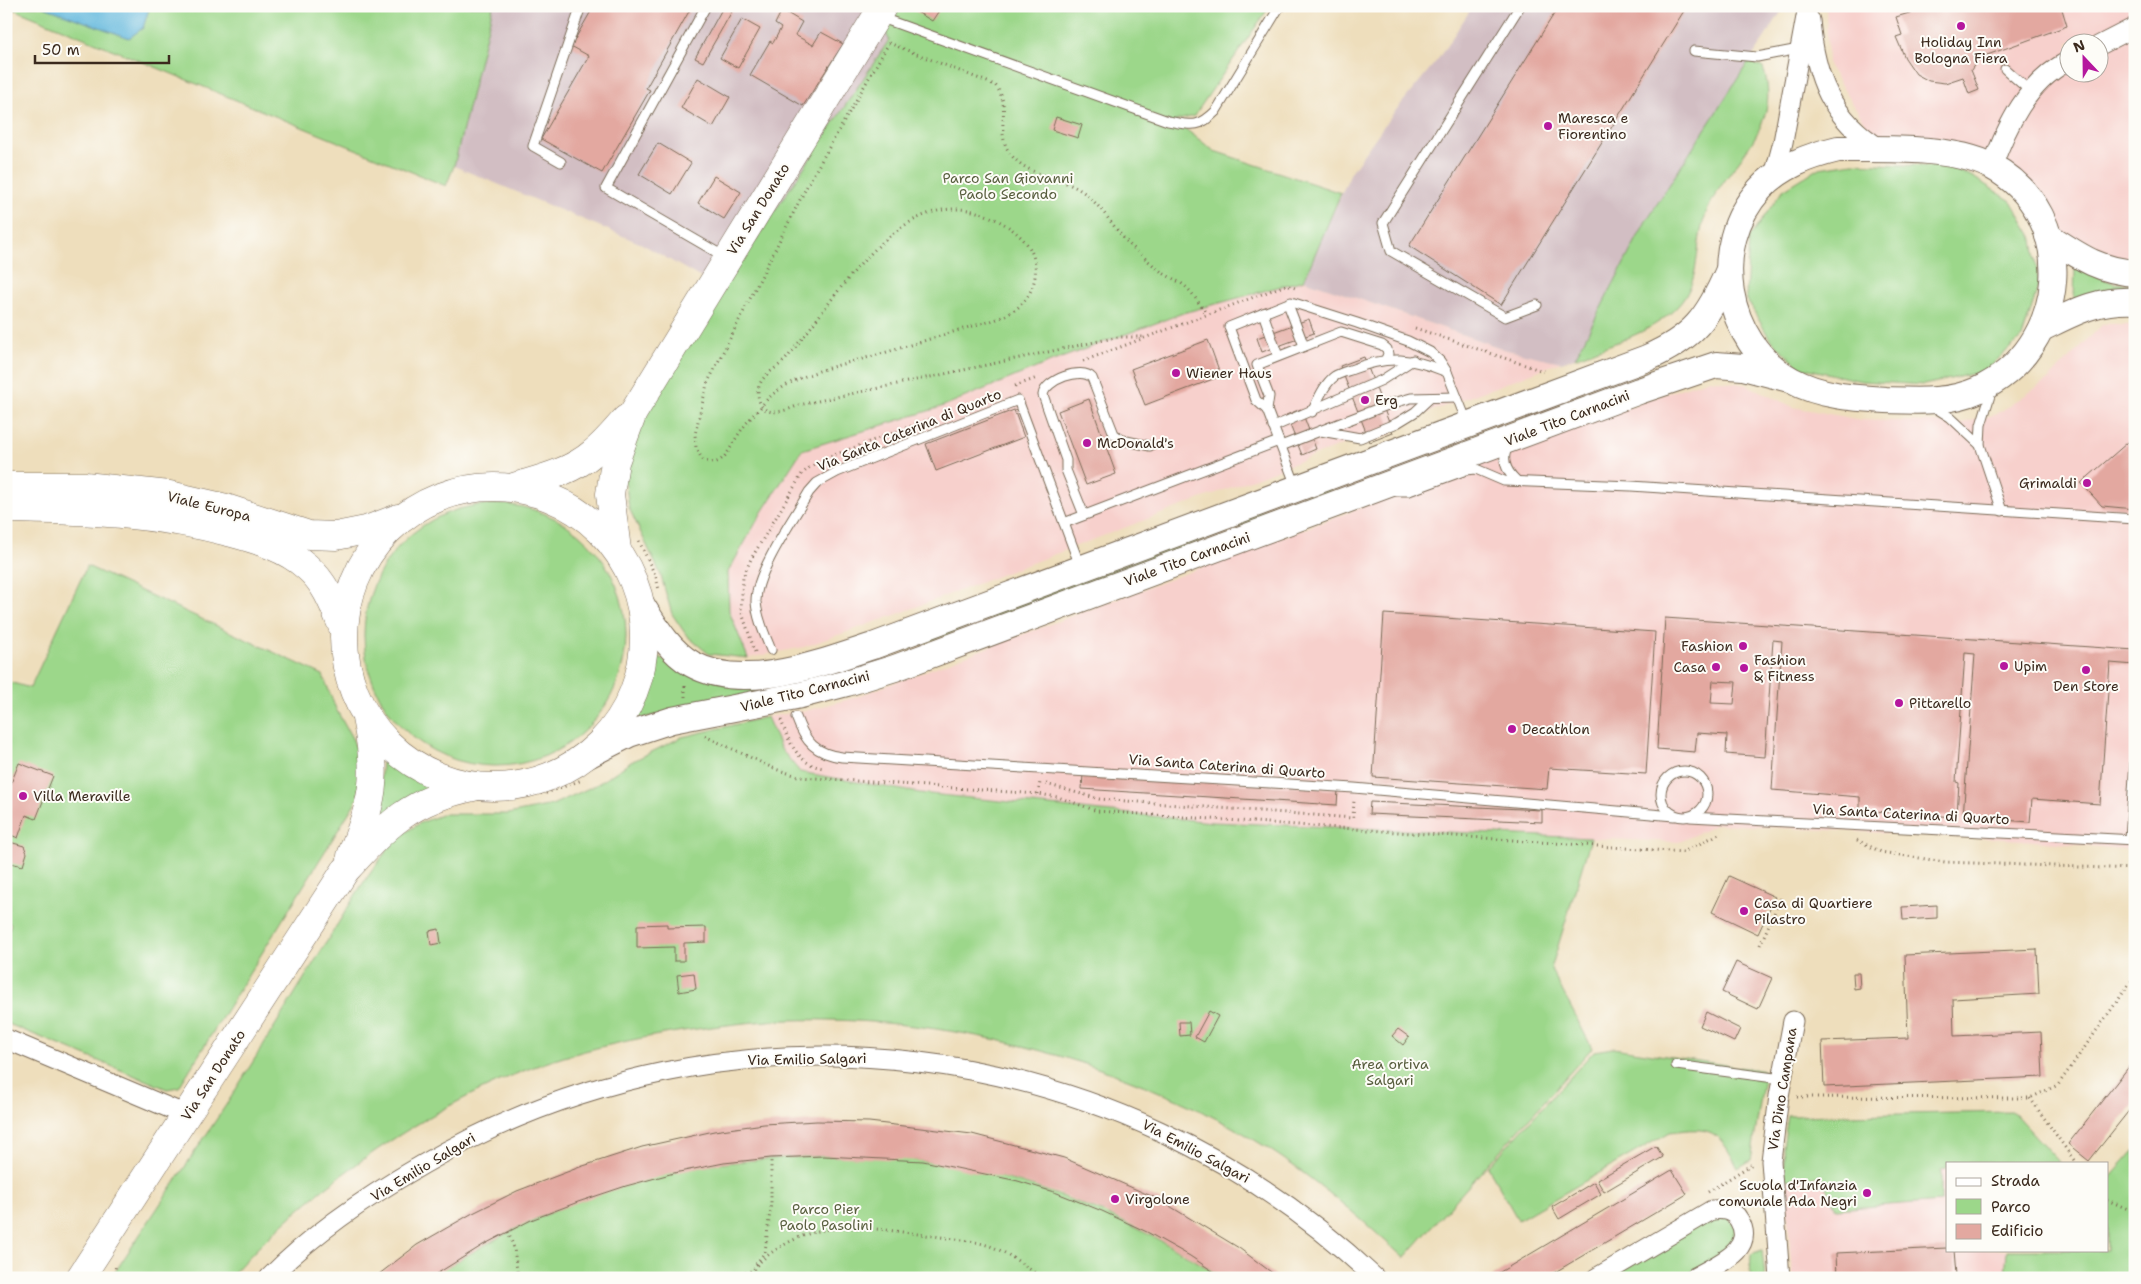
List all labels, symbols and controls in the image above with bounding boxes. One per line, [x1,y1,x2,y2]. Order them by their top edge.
marker: Holiday Inn Bologna Fiera [1955,20,1967,32]
scale bar [35,32,169,64]
north arrow [2058,32,2108,82]
place label: Holiday Inn Bologna Fiera [1914,33,2008,67]
text: N [2071,36,2088,56]
text: 50 m [42,40,80,60]
place label: Maresca e Fiorentino [1558,109,1628,143]
marker: Maresca e Fiorentino [1542,120,1554,132]
street label: Via San Donato [723,160,793,258]
park label: Parco San Giovanni Paolo Secondo [943,169,1073,203]
place label: Wiener Haus [1186,364,1272,382]
marker: Wiener Haus [1170,367,1182,379]
street label: Via Santa Caterina di Quarto [814,385,1004,475]
street label: Viale Tito Carnacini [1502,386,1632,450]
place label: Erg [1375,391,1398,409]
marker: Erg [1359,394,1371,406]
place label: McDonald's [1097,434,1174,452]
marker: McDonald's [1081,437,1093,449]
place label: Grimaldi [2019,474,2077,492]
marker: Grimaldi [2081,477,2093,489]
street label: Viale Europa [165,487,253,525]
street label: Viale Tito Carnacini [1121,528,1253,590]
place label: Fashion [1681,637,1733,655]
marker: Fashion [1737,640,1749,652]
place label: Fashion & Fitness [1754,651,1815,685]
place label: Upim [2014,657,2047,675]
place label: Casa [1673,658,1706,676]
marker: Upim [1998,660,2010,672]
marker: Casa [1710,661,1722,673]
marker: Fashion & Fitness [1738,662,1750,674]
marker: Den Store [2080,664,2092,676]
street label: Viale Tito Carnacini [738,666,872,716]
place label: Den Store [2053,677,2119,695]
place label: Pittarello [1909,694,1971,712]
marker: Pittarello [1893,697,1905,709]
place label: Decathlon [1522,720,1590,738]
marker: Decathlon [1506,723,1518,735]
street label: Via Santa Caterina di Quarto [1128,750,1326,782]
place label: Villa Meraville [33,787,131,805]
marker: Villa Meraville [17,790,29,802]
street label: Via Santa Caterina di Quarto [1812,800,2010,828]
place label: Casa di Quartiere Pilastro [1754,894,1873,928]
marker: Casa di Quartiere Pilastro [1738,905,1750,917]
street label: Via San Donato [177,1026,249,1124]
street label: Via Dino Campana [1763,1026,1801,1152]
street label: Via Emilio Salgari [747,1049,867,1069]
park label: Area ortiva Salgari [1351,1055,1429,1089]
street label: Via Emilio Salgari [1139,1115,1253,1187]
street label: Via Emilio Salgari [367,1129,479,1205]
legend [1946,1162,2108,1252]
text: Strada [1991,1171,2040,1191]
place label: Scuola d'Infanzia comunale Ada Negri [1719,1176,1857,1210]
marker: Scuola d'Infanzia comunale Ada Negri [1861,1187,1873,1199]
place label: Virgolone [1125,1190,1190,1208]
marker: Virgolone [1109,1193,1121,1205]
text: Parco [1991,1197,2031,1217]
park label: Parco Pier Paolo Pasolini [779,1200,873,1234]
text: Edificio [1991,1221,2043,1241]

